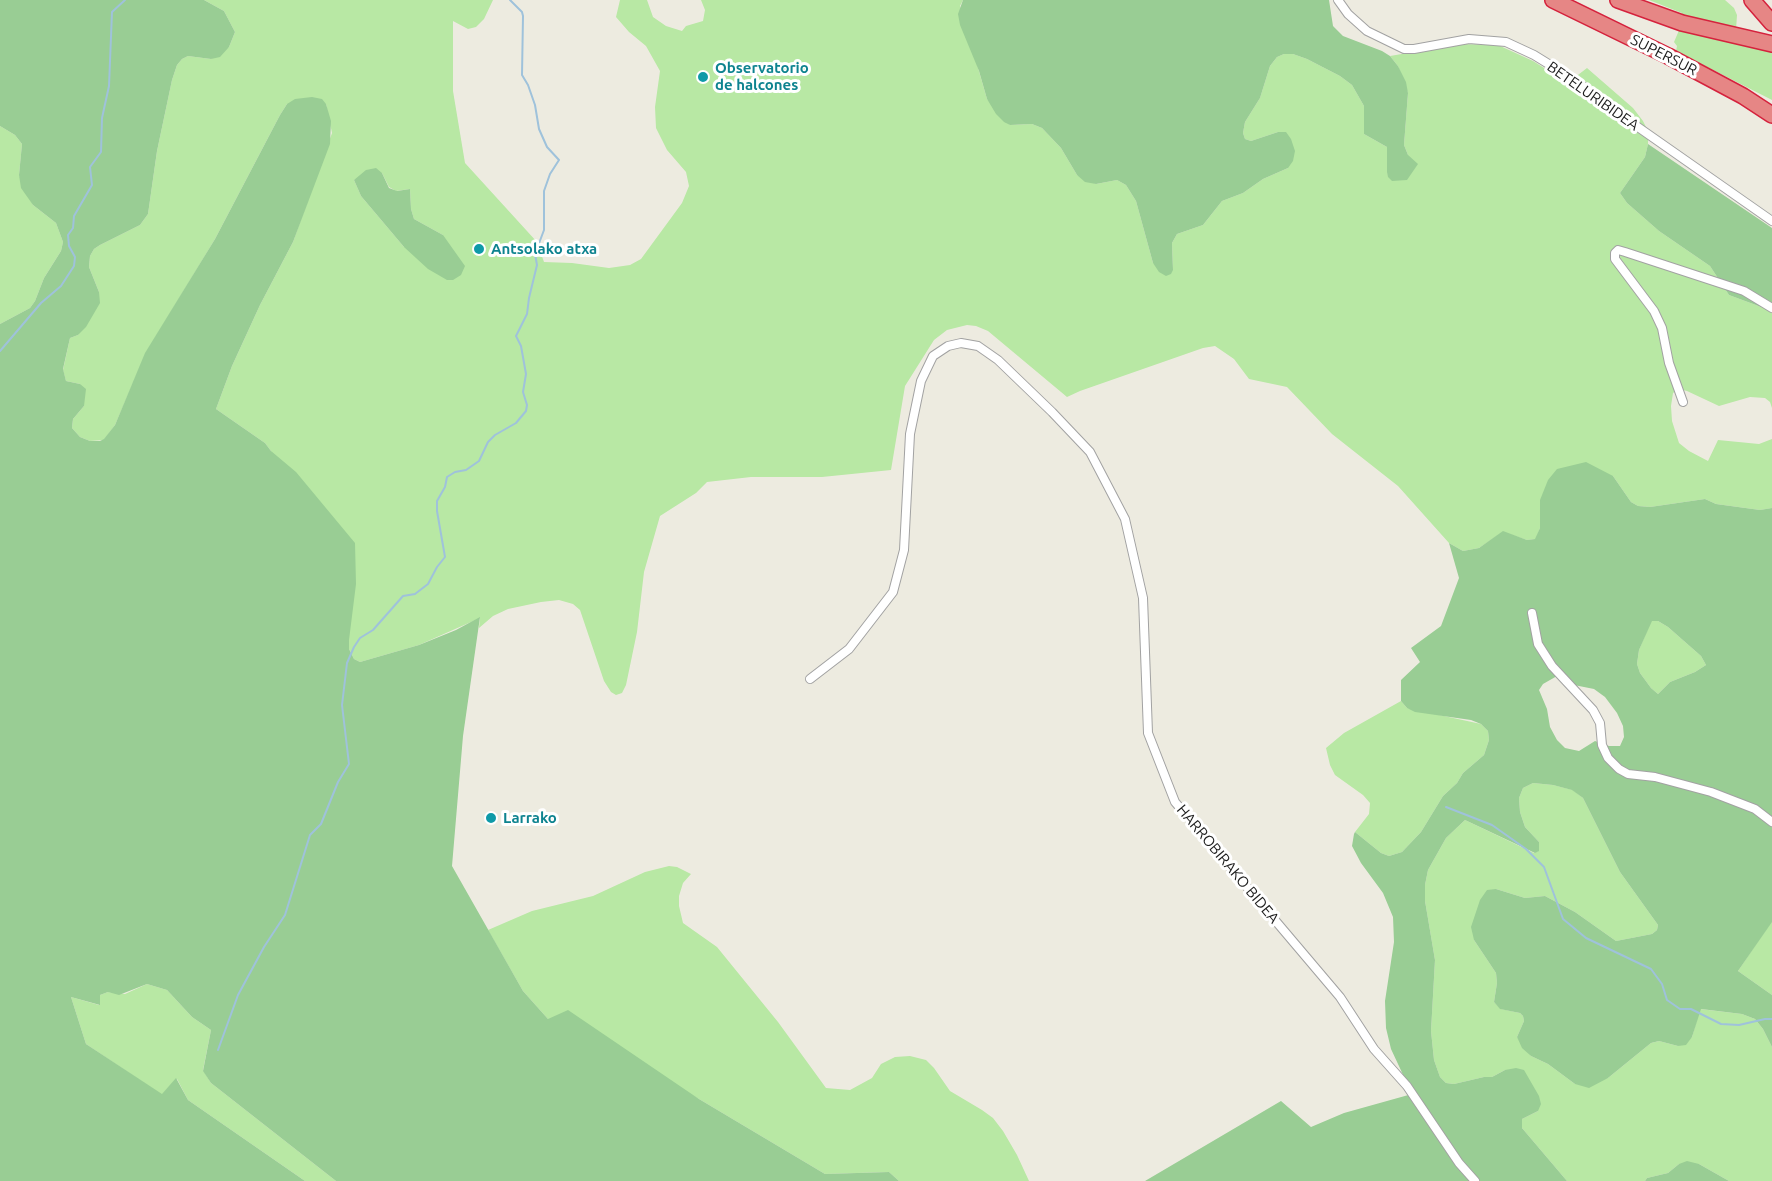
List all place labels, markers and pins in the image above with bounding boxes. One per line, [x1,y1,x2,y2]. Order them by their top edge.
place label: Observatorio de halcones [715,59,809,94]
marker: Observatorio de halcones [696,70,710,84]
place label: Antsolako atxa [491,240,597,258]
marker: Antsolako atxa [472,242,486,256]
place label: Larrako [503,809,557,827]
marker: Larrako [484,811,498,825]

